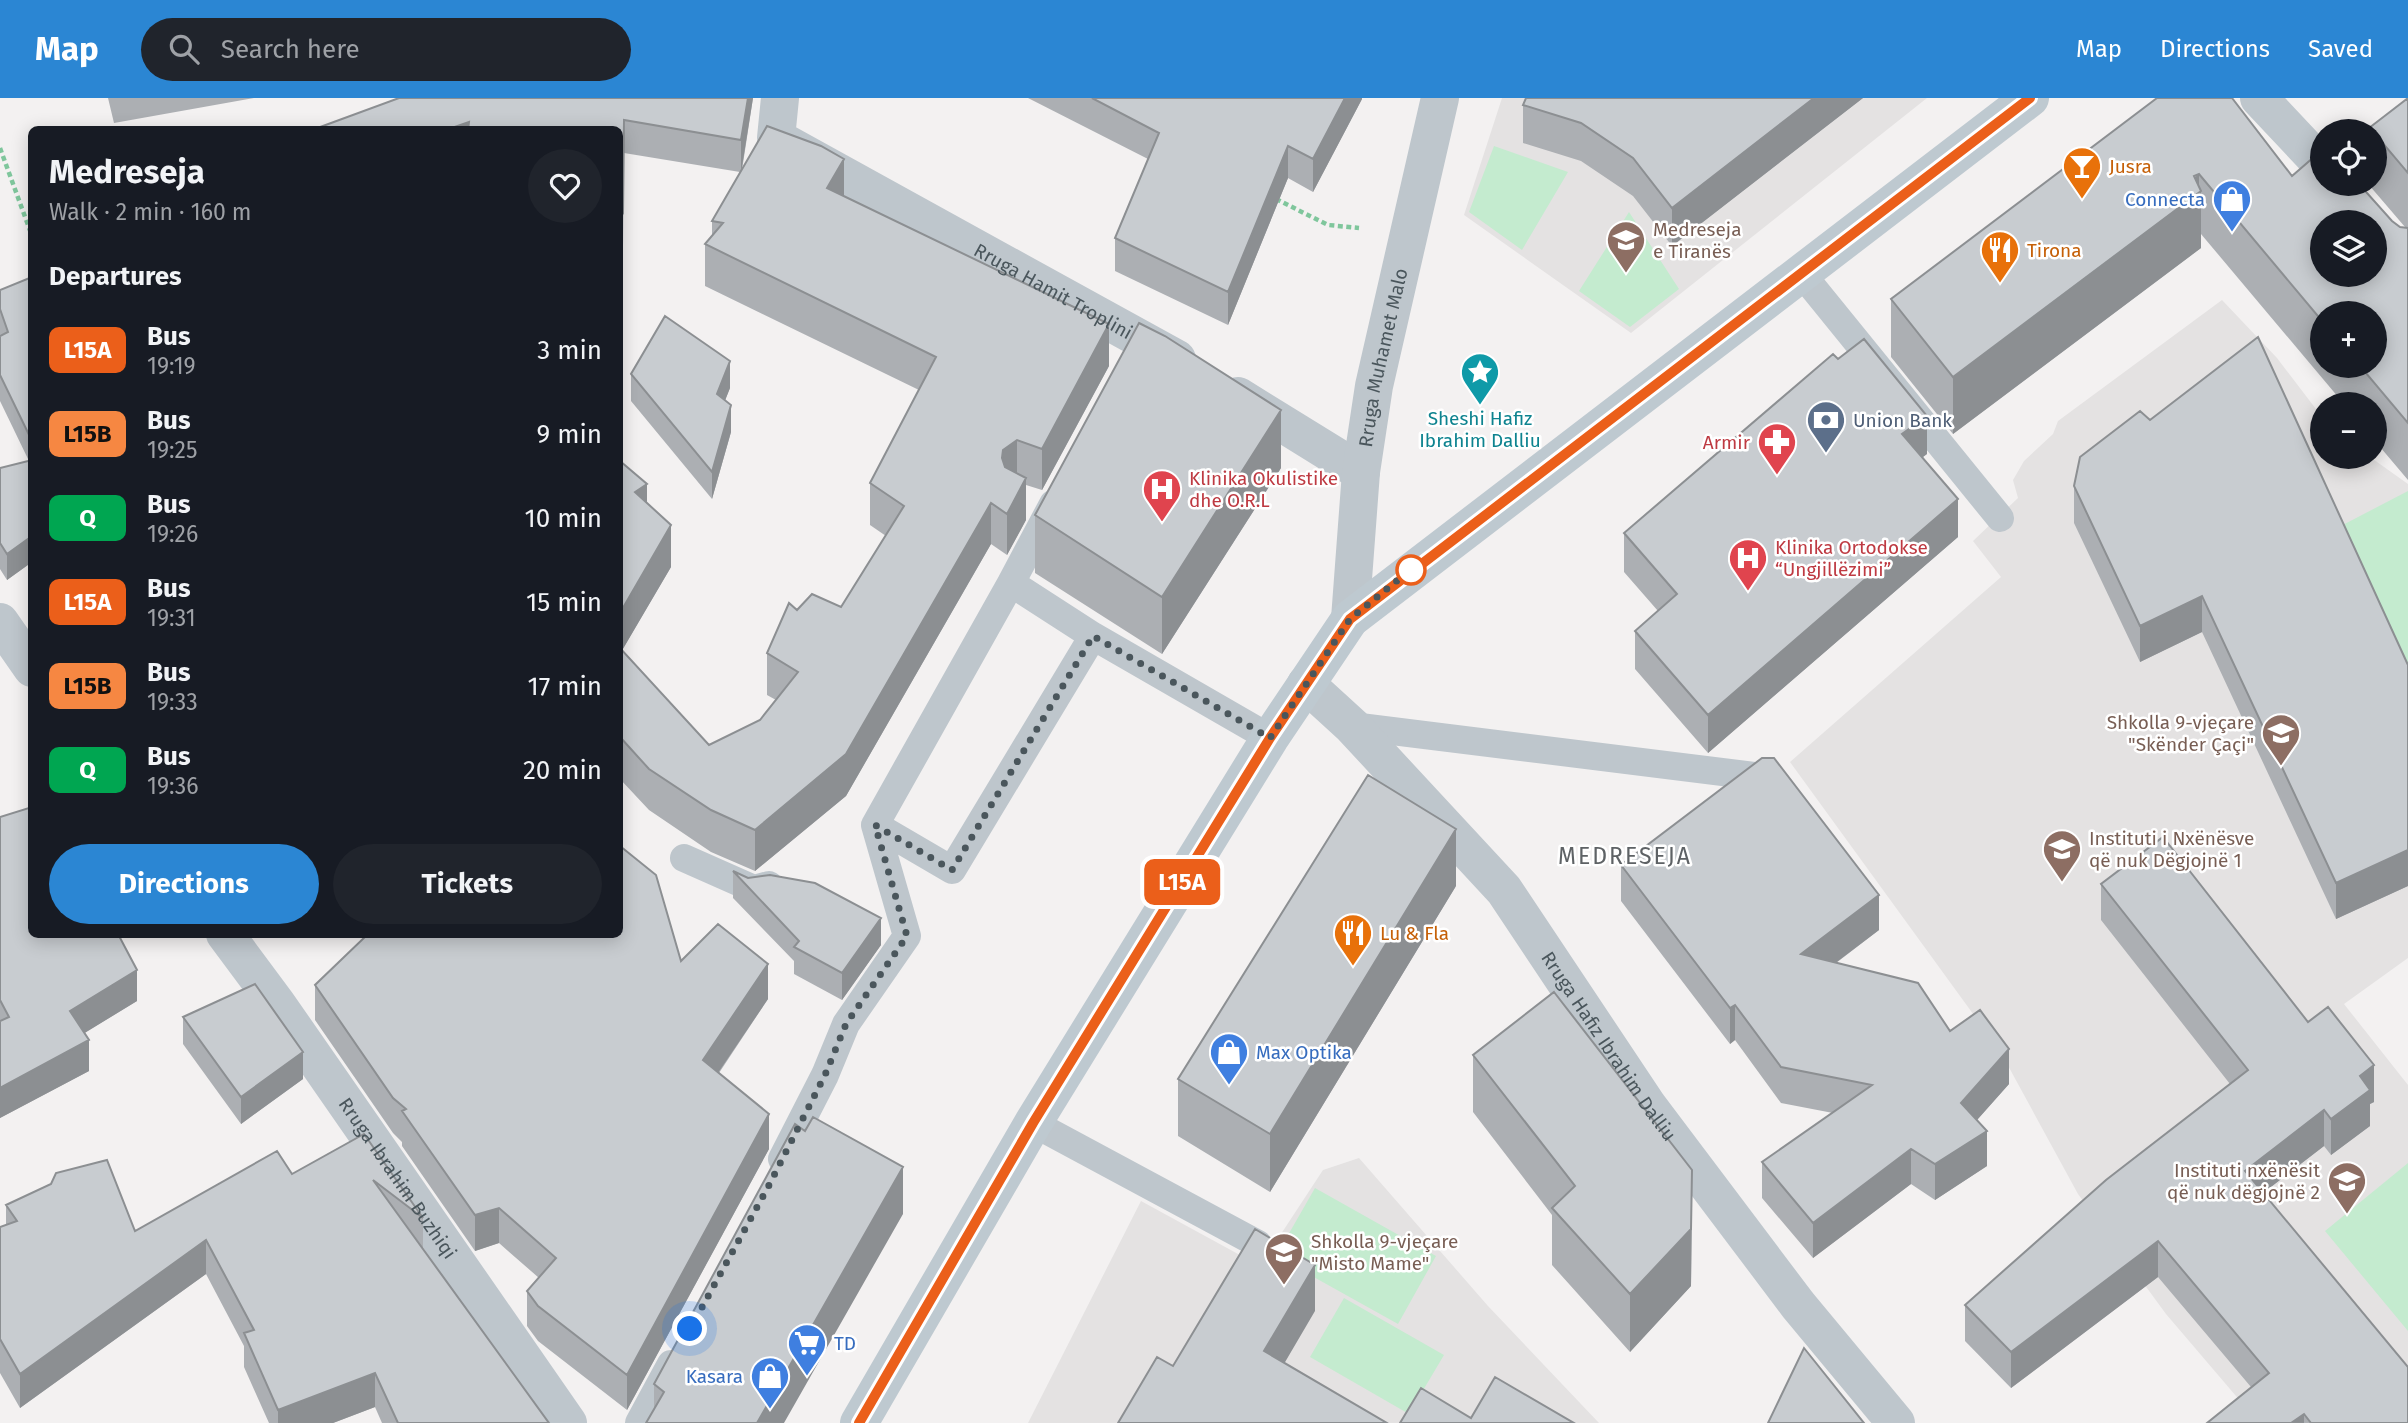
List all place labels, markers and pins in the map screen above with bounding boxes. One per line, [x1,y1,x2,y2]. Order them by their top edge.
bar icon: Jusra [2061,145,2103,200]
place label: Jusra [2109,155,2152,178]
shop icon: Connecta [2211,178,2253,233]
place label: Connecta [2125,188,2205,211]
place label: Medreseja e Tiranës [1653,218,1742,263]
school or university icon: Medreseja e Tiranës [1605,219,1647,274]
restaurant icon: Tirona [1979,229,2021,284]
place label: Tirona [2027,239,2082,262]
place icon: Sheshi Hafiz Ibrahim Dalliu [1459,351,1501,406]
bank icon: Union Bank [1805,399,1847,454]
place label: Sheshi Hafiz Ibrahim Dalliu [1419,407,1541,452]
place label: Union Bank [1853,409,1952,432]
pharmacy icon: Armir [1756,421,1798,476]
place label: Armir [1703,431,1751,454]
place label: Klinika Okulistike dhe O.R.L [1189,467,1338,512]
hospital icon: Klinika Okulistike dhe O.R.L [1141,468,1183,523]
place label: Klinika Ortodokse “Ungjillëzimi” [1775,536,1928,581]
hospital icon: Klinika Ortodokse “Ungjillëzimi” [1727,537,1769,592]
unlabelled marker [1396,555,1426,585]
place label: Shkolla 9-vjeçare "Skënder Çaçi" [2107,711,2254,756]
school or university icon: Shkolla 9-vjeçare "Skënder Çaçi" [2260,712,2302,767]
place label: Instituti i Nxënësve që nuk Dëgjojnë 1 [2089,827,2254,872]
school or university icon: Instituti i Nxënësve që nuk Dëgjojnë 1 [2041,828,2083,883]
restaurant icon: Lu & Fla [1332,912,1374,967]
place label: Lu & Fla [1380,922,1449,945]
shop icon: Max Optika [1208,1031,1250,1086]
place label: Max Optika [1256,1041,1352,1064]
place label: Instituti nxënësit që nuk dëgjojnë 2 [2167,1159,2320,1204]
school or university icon: Instituti nxënësit që nuk dëgjojnë 2 [2326,1160,2368,1215]
place label: Shkolla 9-vjeçare "Misto Mame" [1311,1230,1458,1275]
school or university icon: Shkolla 9-vjeçare "Misto Mame" [1263,1231,1305,1286]
supermarket icon: TD [786,1322,828,1377]
place label: TD [834,1332,856,1355]
shop icon: Kasara [749,1355,791,1410]
place label: Kasara [686,1365,743,1388]

